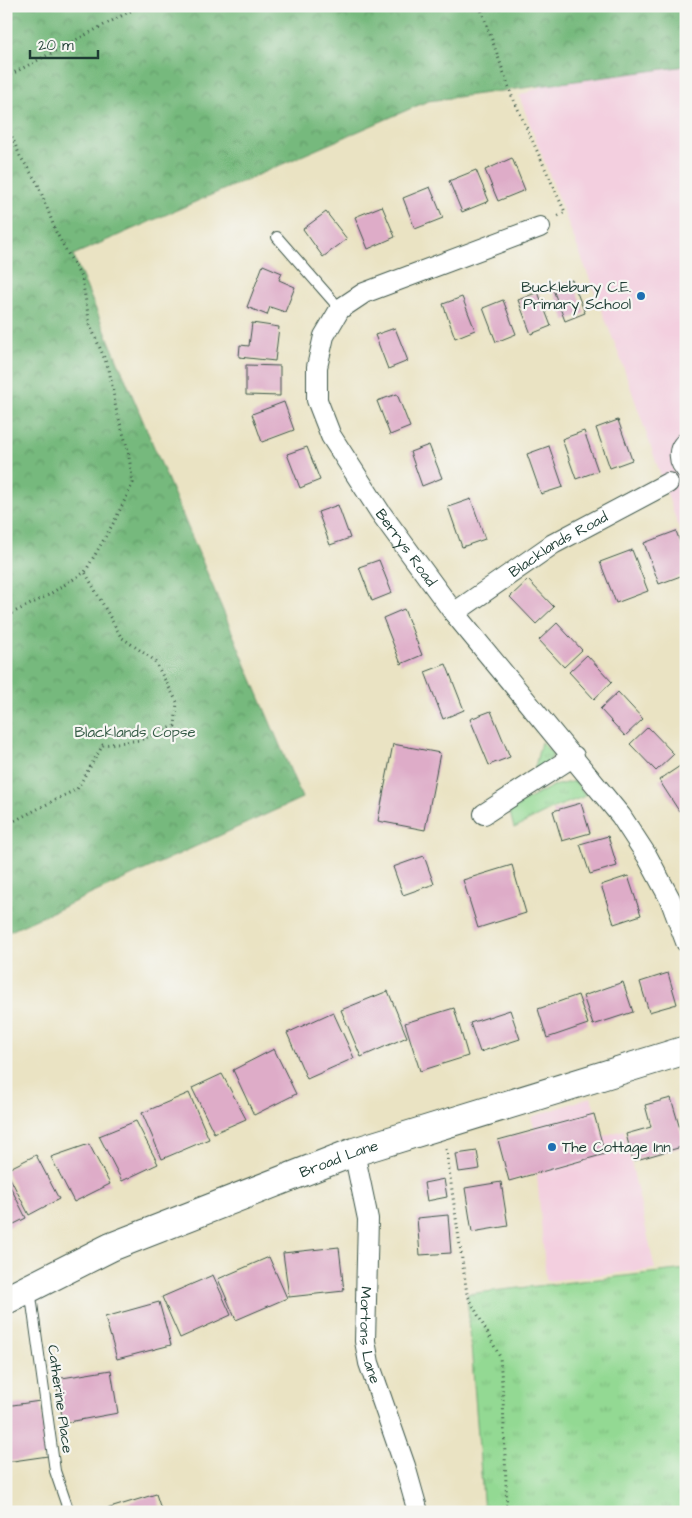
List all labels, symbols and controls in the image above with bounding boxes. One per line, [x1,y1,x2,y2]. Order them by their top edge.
scale bar [30,28,98,60]
text: 20 m [38,35,74,56]
place label: Bucklebury C.E. Primary School [521,277,631,316]
marker: Bucklebury C.E. Primary School [635,290,647,302]
street label: Berrys Road [370,504,442,591]
street label: Blacklands Road [504,506,612,582]
park label: Blacklands Copse [74,722,196,743]
street label: Broad Lane [296,1135,381,1183]
place label: The Cottage Inn [562,1137,671,1159]
marker: The Cottage Inn [546,1141,558,1153]
street label: Mortons Lane [354,1286,386,1387]
street label: Catherine Place [42,1343,78,1455]

